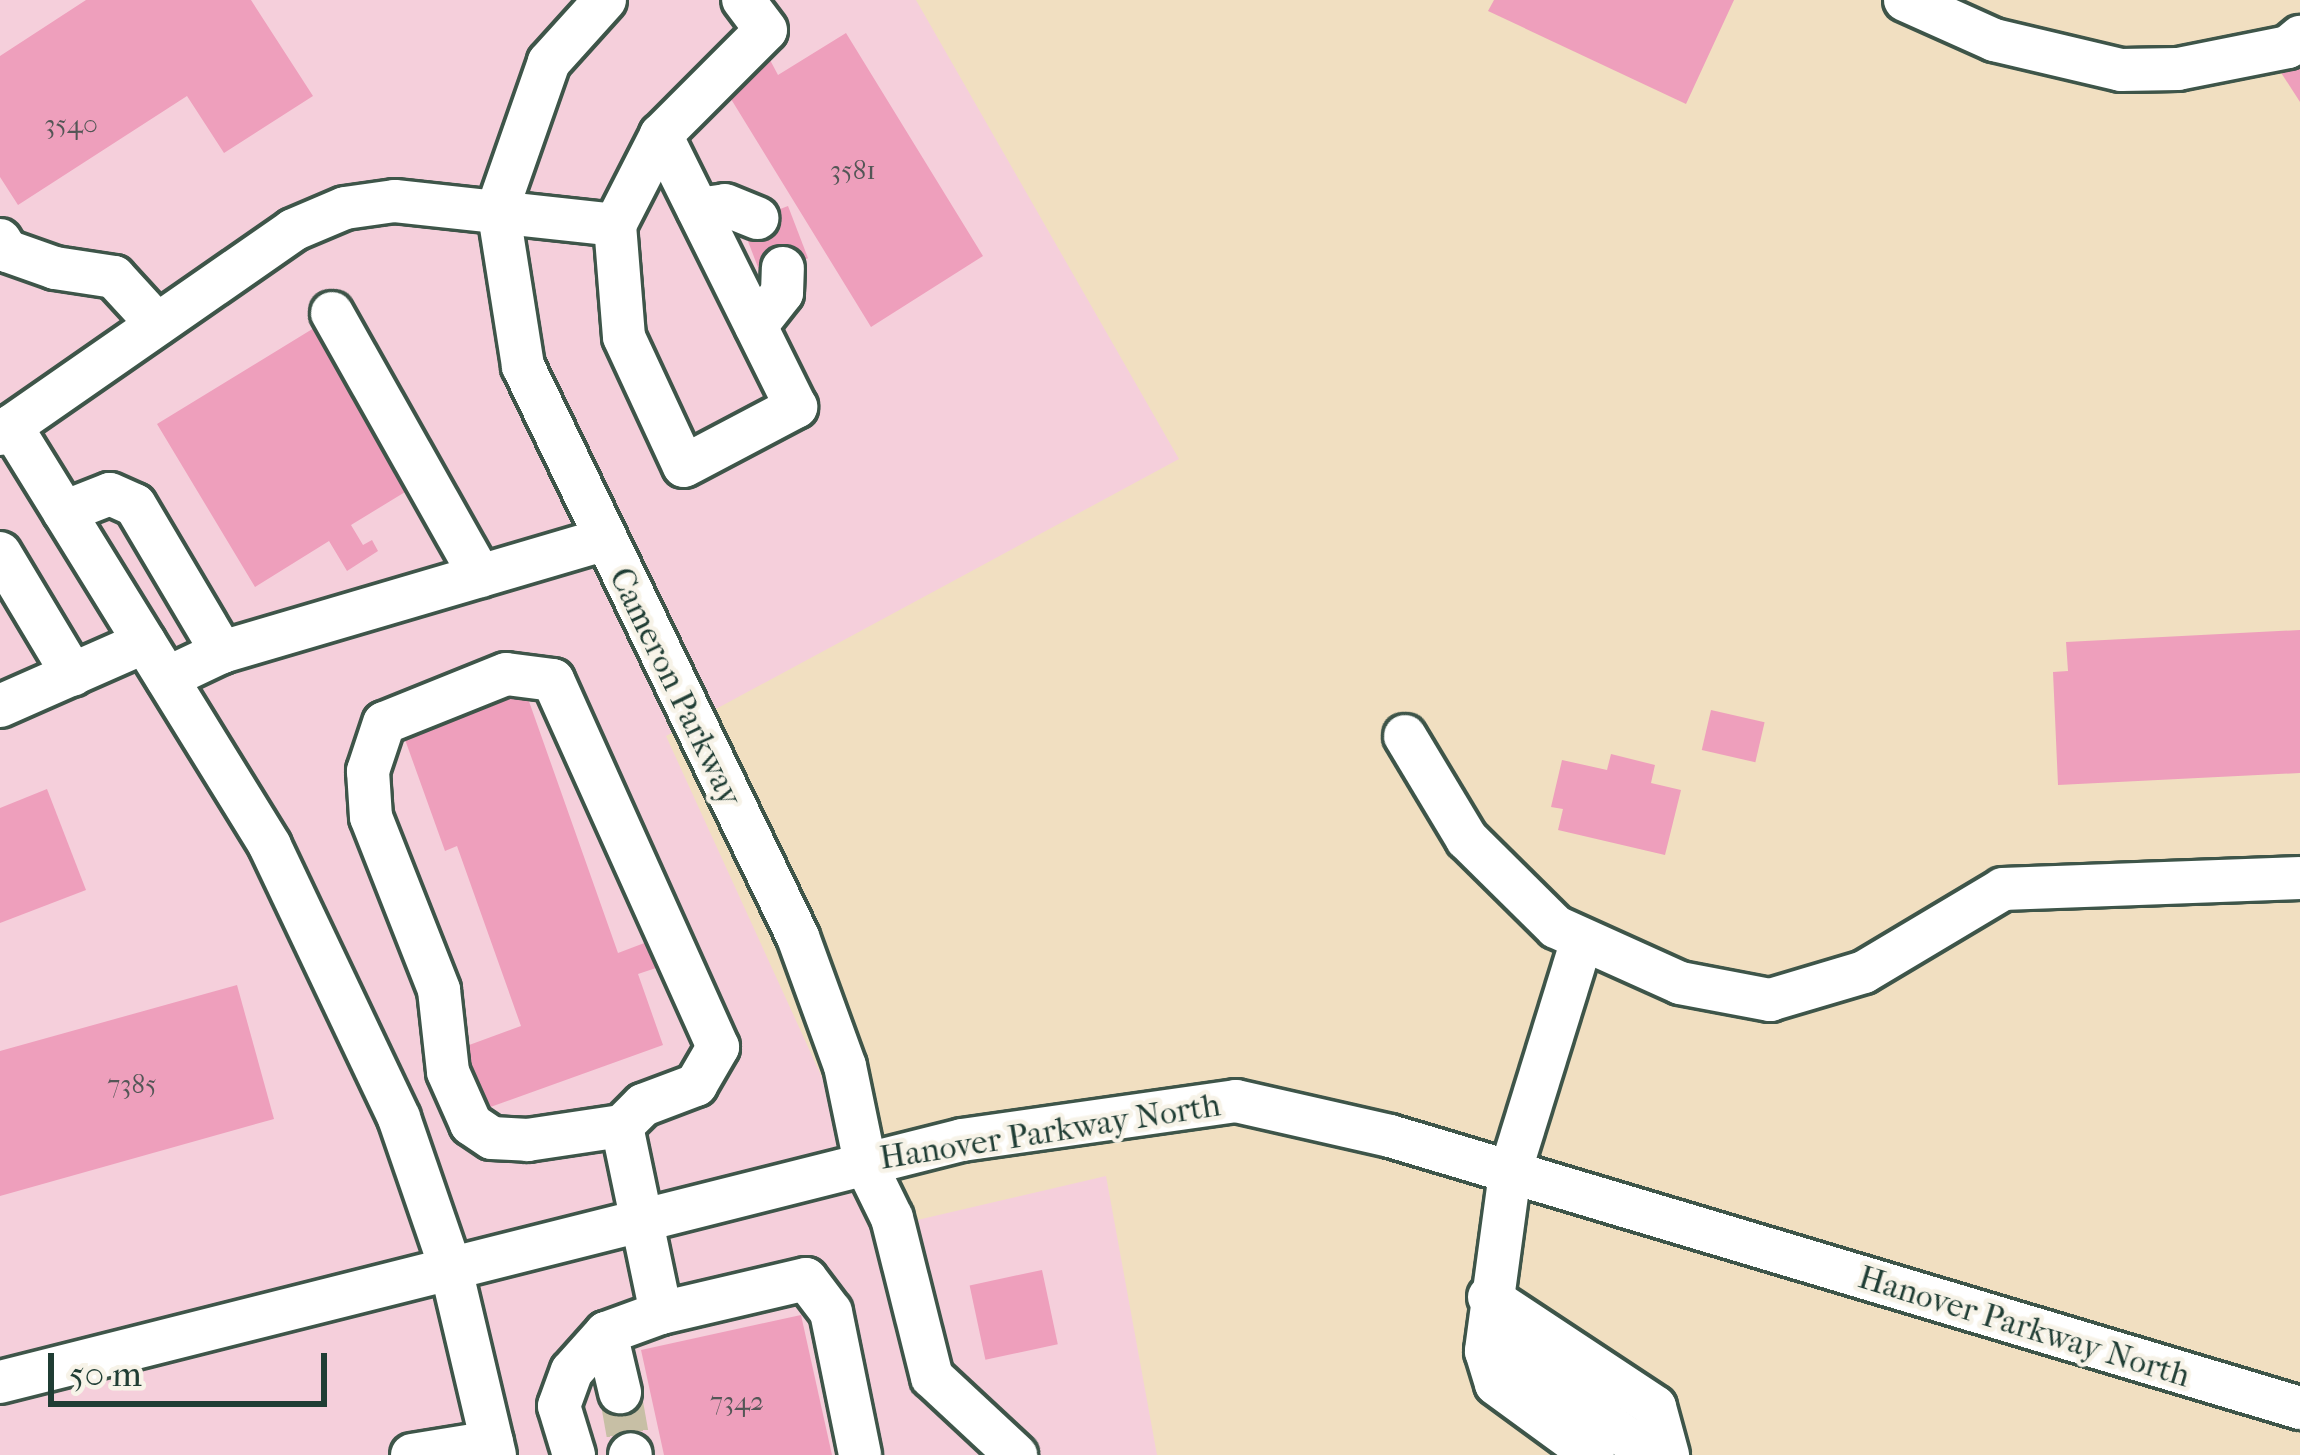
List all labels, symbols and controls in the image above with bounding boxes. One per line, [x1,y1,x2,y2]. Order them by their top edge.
house number: 3540 [44,109,98,141]
house number: 3581 [830,155,876,187]
street label: Cameron Parkway [600,562,750,812]
house number: 7385 [107,1069,157,1101]
street label: Hanover Parkway North [877,1086,1223,1178]
street label: Hanover Parkway North [1854,1258,2194,1396]
scale bar [54,1329,333,1403]
text: 50 m [69,1353,142,1395]
house number: 7342 [710,1386,764,1418]

